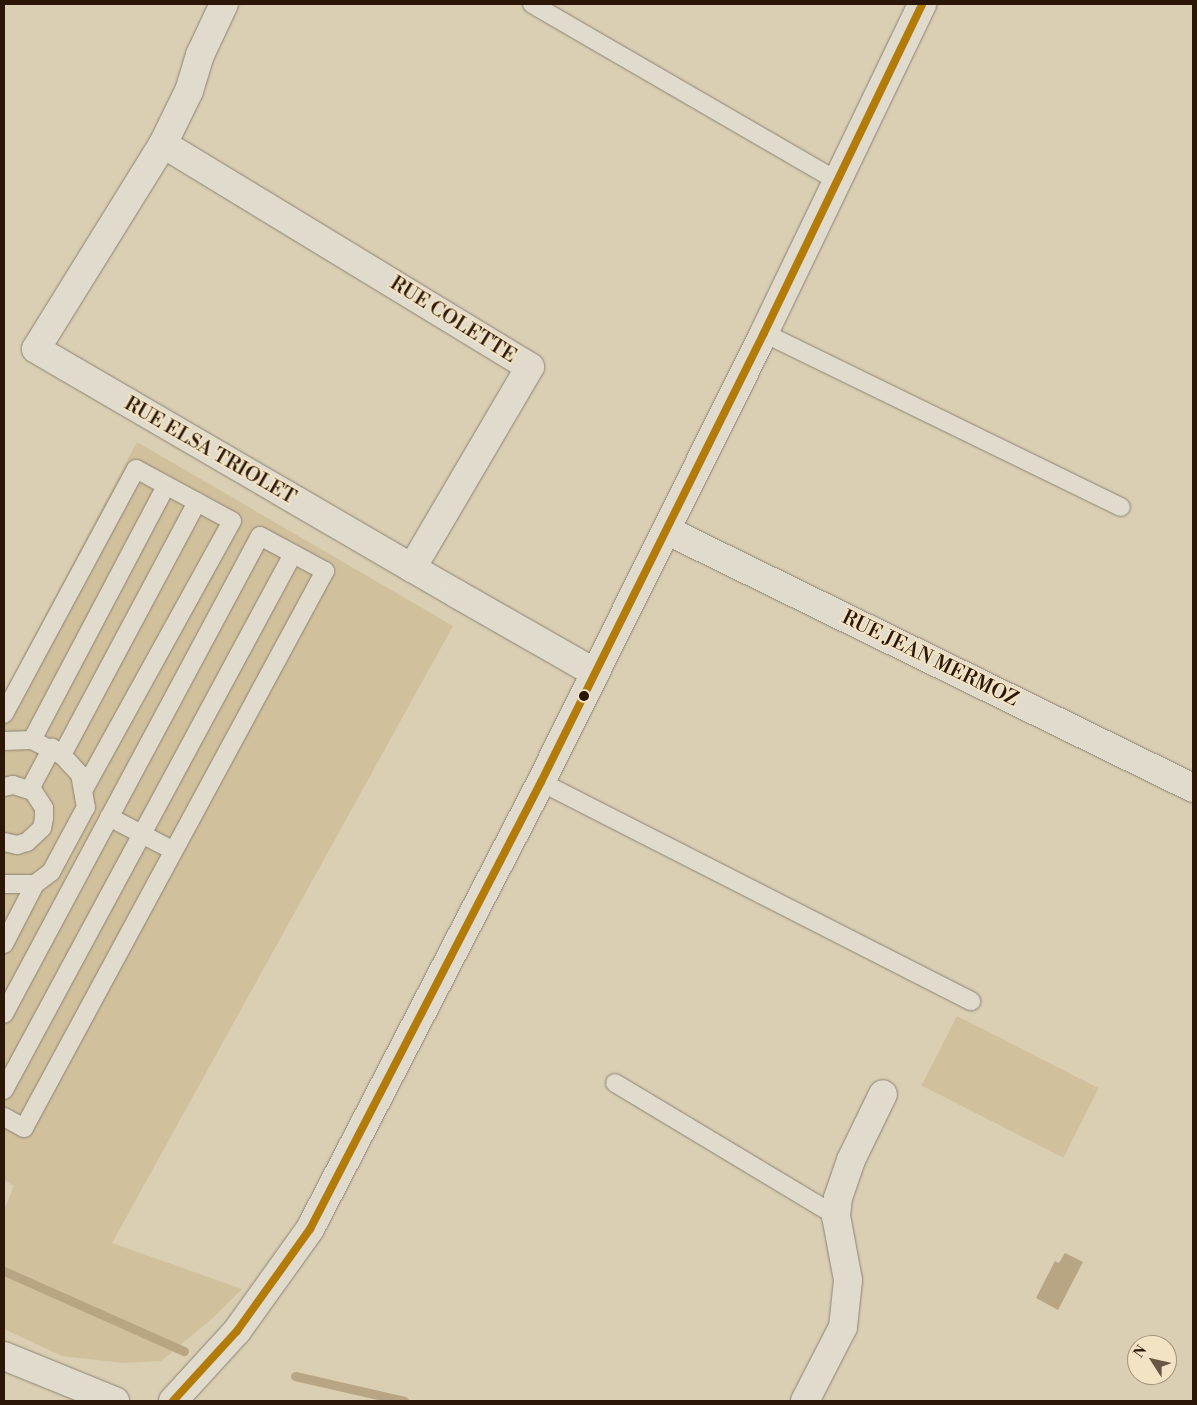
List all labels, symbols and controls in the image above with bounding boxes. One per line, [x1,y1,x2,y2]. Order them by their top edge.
street label: RUE COLETTE [385,272,521,368]
street label: RUE ELSA TRIOLET [120,392,300,510]
street label: RUE JEAN MERMOZ [838,606,1022,712]
unlabelled marker [579,691,589,701]
north arrow [1127,1335,1177,1385]
text: N [1130,1342,1151,1362]

